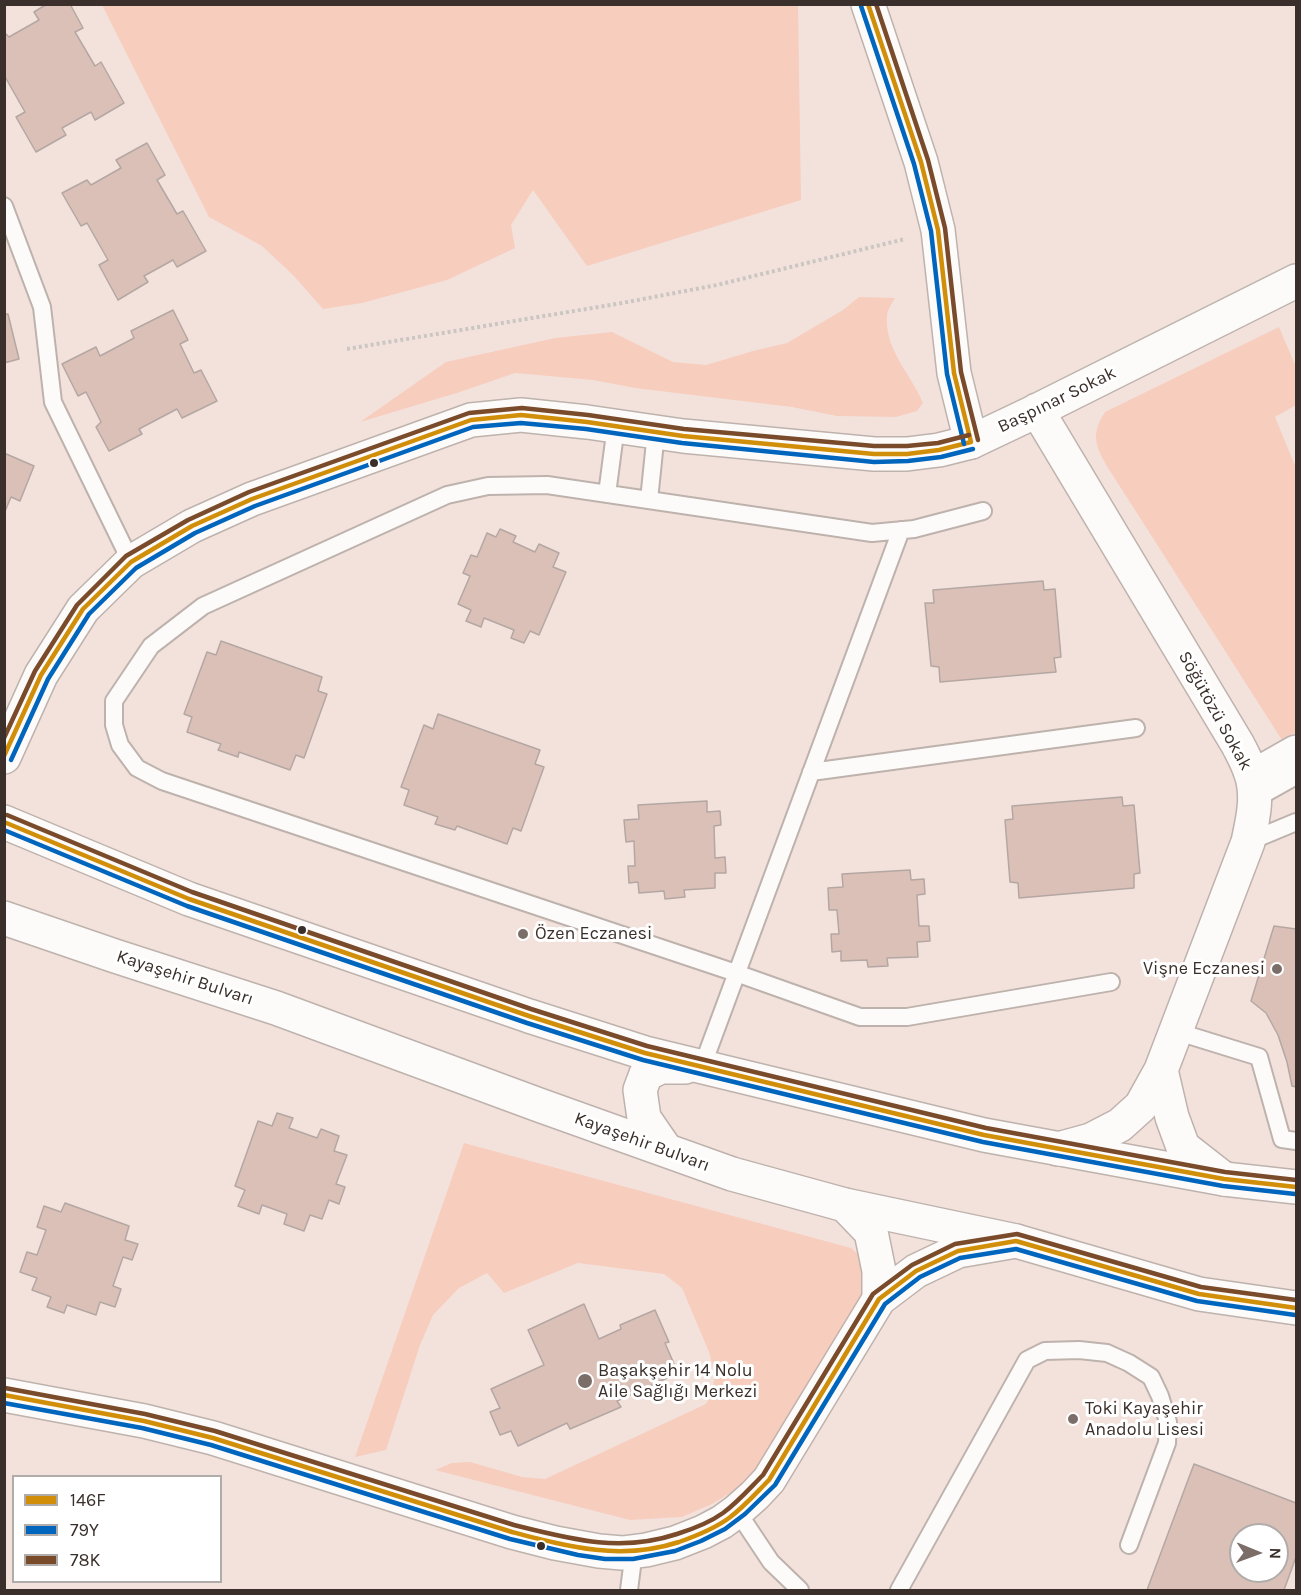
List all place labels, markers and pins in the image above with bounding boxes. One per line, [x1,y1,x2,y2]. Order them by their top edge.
unlabelled marker [368,457,380,469]
place label: Özen Eczanesi [535,923,652,945]
unlabelled marker [296,924,308,936]
marker: Özen Eczanesi [516,927,530,941]
place label: Vişne Eczanesi [1143,958,1265,980]
marker: Vişne Eczanesi [1270,962,1284,976]
place label: Başakşehir 14 Nolu Aile Sağlığı Merkezi [598,1360,758,1402]
marker: Başakşehir 14 Nolu Aile Sağlığı Merkezi [576,1372,594,1390]
place label: Toki Kayaşehir Anadolu Lisesi [1085,1398,1204,1440]
marker: Toki Kayaşehir Anadolu Lisesi [1066,1412,1080,1426]
unlabelled marker [535,1540,547,1552]

